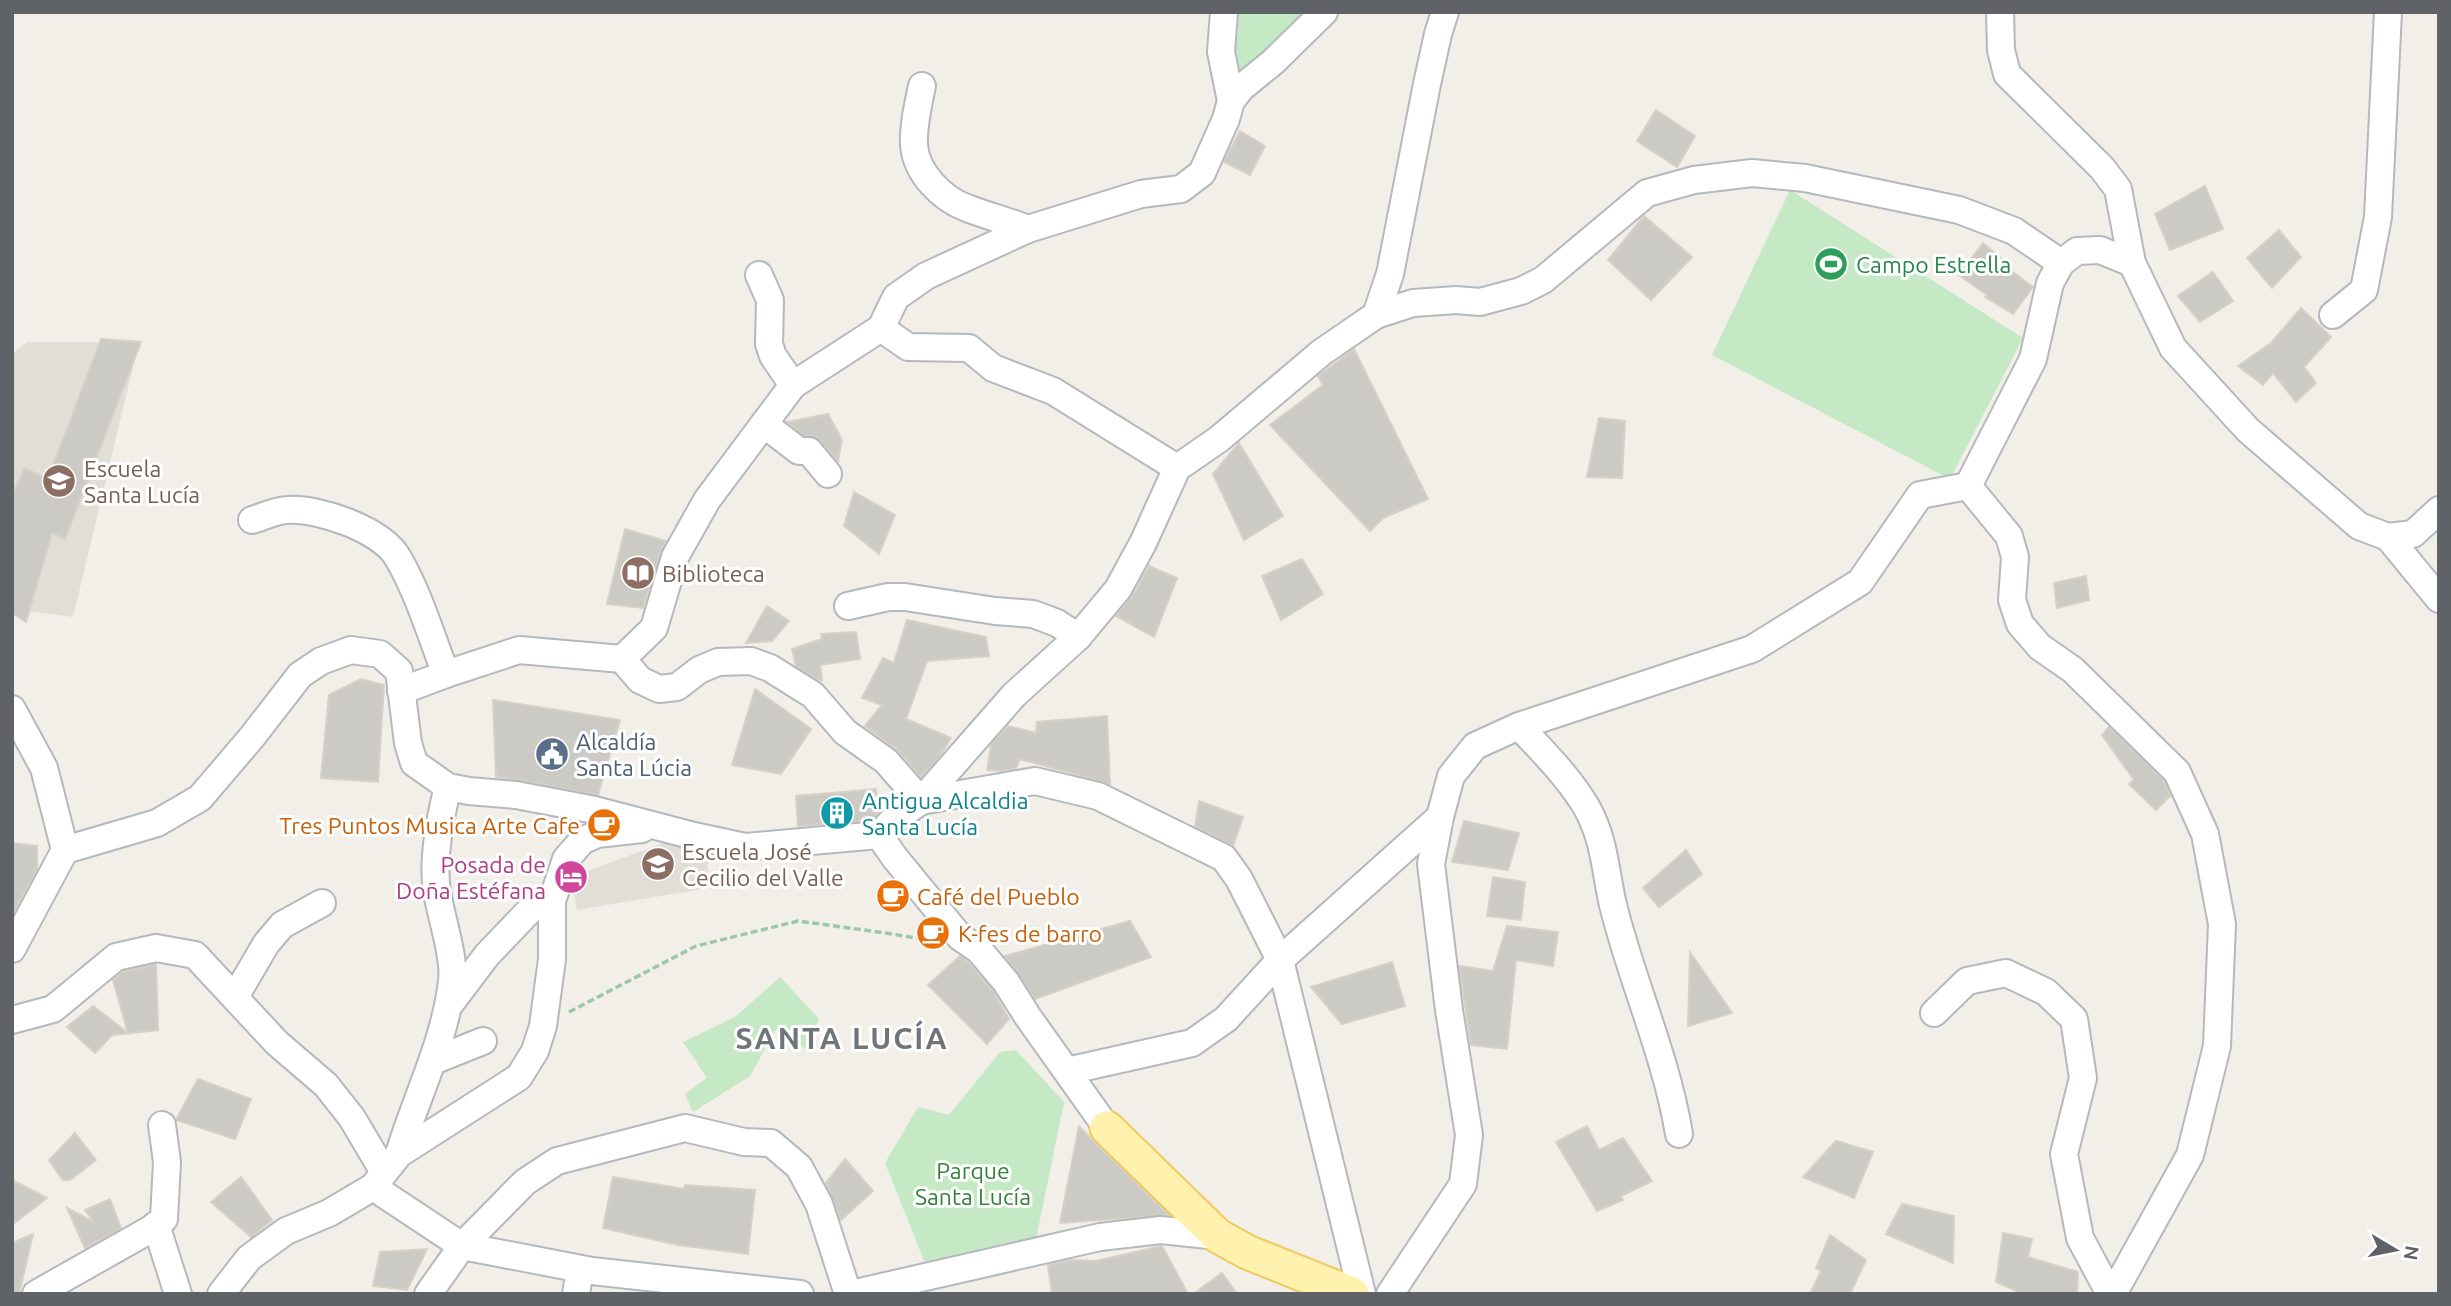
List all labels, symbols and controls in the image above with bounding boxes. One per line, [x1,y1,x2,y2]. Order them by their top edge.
sports icon: Campo Estrella [1812,245,1850,283]
place label: Campo Estrella [1856,252,2011,277]
place label: Escuela Santa Lucía [84,456,200,507]
school or university icon: Escuela Santa Lucía [40,462,78,500]
library icon: Biblioteca [619,554,657,592]
place label: Biblioteca [662,561,765,586]
place label: Alcaldía Santa Lúcia [576,729,692,780]
public building icon: Alcaldía Santa Lúcia [533,735,571,773]
place label: Antigua Alcaldia Santa Lucía [862,788,1028,839]
building icon: Antigua Alcaldia Santa Lucía [818,794,856,832]
cafe icon: Tres Puntos Musica Arte Cafe [585,806,623,844]
place label: Tres Puntos Musica Arte Cafe [279,813,580,838]
place label: Escuela José Cecilio del Valle [682,839,844,890]
school or university icon: Escuela José Cecilio del Valle [639,845,677,883]
place label: Posada de Doña Estéfana [396,852,546,903]
hotel icon: Posada de Doña Estéfana [552,858,590,896]
cafe icon: Café del Pueblo [874,877,912,915]
place label: Café del Pueblo [917,884,1080,909]
cafe icon: K-fes de barro [914,914,952,952]
place label: K-fes de barro [958,921,1102,946]
district label: SANTA LUCÍA [736,1020,949,1055]
park label: Parque Santa Lucía [915,1158,1031,1209]
north arrow [2360,1215,2430,1285]
text: N [2400,1244,2424,1262]

